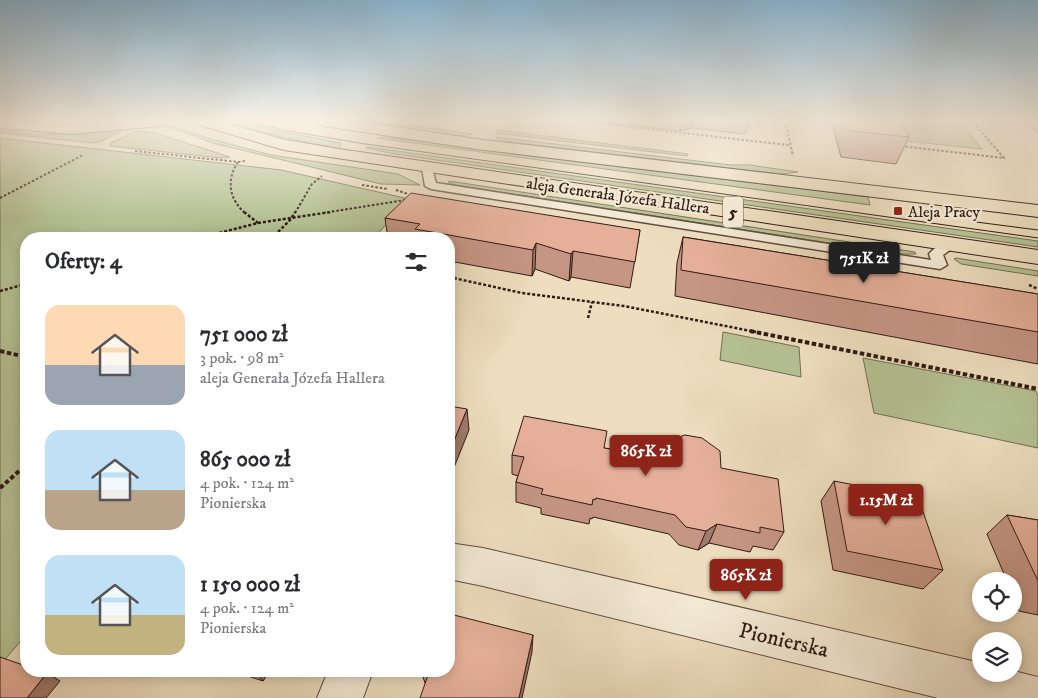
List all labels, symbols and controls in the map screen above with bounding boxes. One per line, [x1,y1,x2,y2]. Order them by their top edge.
street label: aleja Generała Józefa Hallera [525,173,711,219]
road number: 5 [723,196,743,228]
place label: Aleja Pracy [908,202,981,222]
marker: Aleja Pracy [892,205,904,217]
pin: 751K zł [818,242,910,284]
icon: filters [402,248,430,276]
text: 751K zł [840,248,888,268]
text: Oferty: 4 [45,249,122,275]
text: 751 000 zł [200,322,287,348]
icon: home [85,325,145,385]
text: 3 pok. · 98 m² [200,348,284,368]
text: aleja Generała Józefa Hallera [200,368,385,388]
pin: 865K zł [600,434,692,477]
text: 865K zł [621,441,671,461]
text: 865 000 zł [200,447,290,473]
icon: home [85,450,145,510]
text: 4 pok. · 124 m² [200,473,294,493]
pin: 1.15M zł [834,484,938,526]
text: 1.15M zł [859,490,913,510]
text: Pionierska [200,493,266,513]
pin: 865K zł [700,558,792,601]
text: 865K zł [721,565,771,585]
text: 1 150 000 zł [200,572,300,598]
map controls [972,572,1022,682]
button: locate [972,572,1022,622]
icon: home [85,575,145,635]
text: 4 pok. · 124 m² [200,598,294,618]
street label: Pionierska [736,617,832,664]
text: Pionierska [200,618,266,638]
button: layers [972,632,1022,682]

